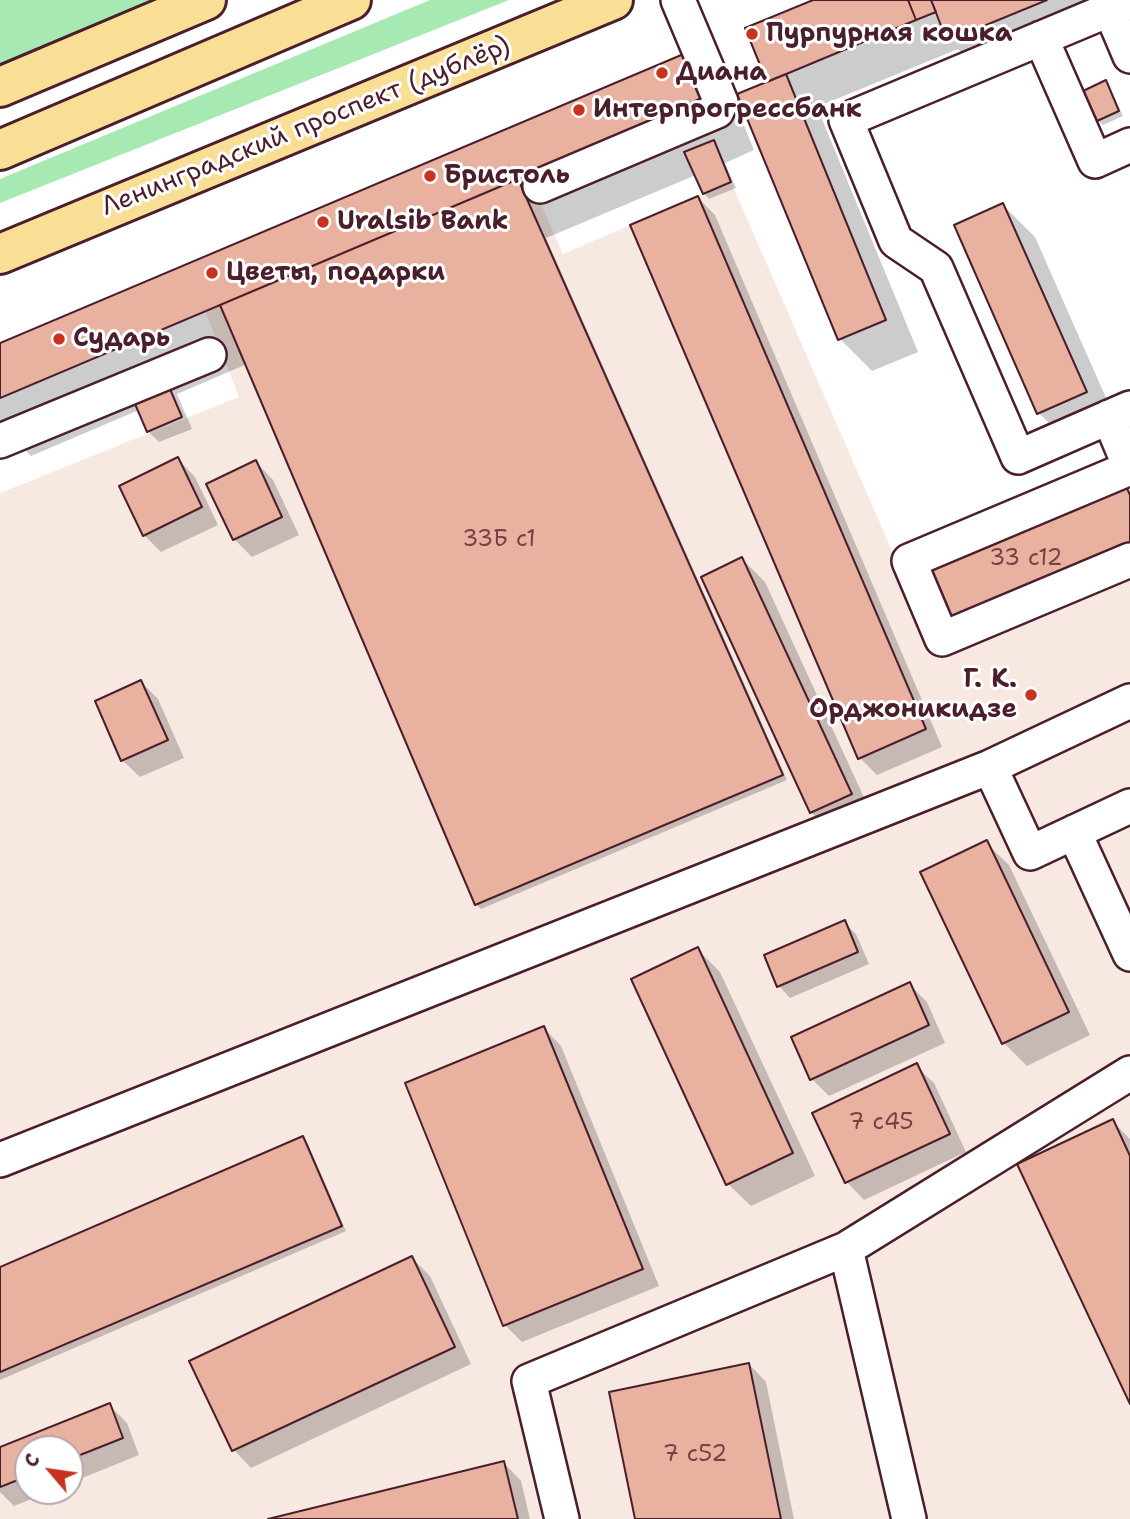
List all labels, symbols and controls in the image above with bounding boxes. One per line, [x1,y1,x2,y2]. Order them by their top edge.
place label: Пурпурная кошка [766,18,1012,50]
marker: Пурпурная кошка [744,26,760,42]
street label: Ленинградский проспект (дублёр) [97,30,515,224]
place label: Диана [676,57,767,89]
marker: Диана [654,65,670,81]
place label: Интерпрогрессбанк [593,94,862,126]
marker: Интерпрогрессбанк [571,102,587,118]
place label: Бристоль [444,160,570,192]
marker: Бристоль [422,168,438,184]
place label: Uralsib Bank [337,206,509,238]
marker: Uralsib Bank [315,214,331,230]
place label: Цветы, подарки [226,257,445,289]
marker: Цветы, подарки [204,265,220,281]
place label: Сударь [73,323,170,355]
marker: Сударь [51,331,67,347]
house number: 33Б с1 [462,526,536,554]
house number: 33 с12 [989,545,1063,573]
place label: Г. К. Орджоникидзе [809,664,1017,726]
marker: Г. К. Орджоникидзе [1023,687,1039,703]
house number: 7 с45 [848,1109,914,1137]
north arrow [14,1435,84,1505]
house number: 7 с52 [663,1441,727,1469]
text: С [18,1449,46,1472]

